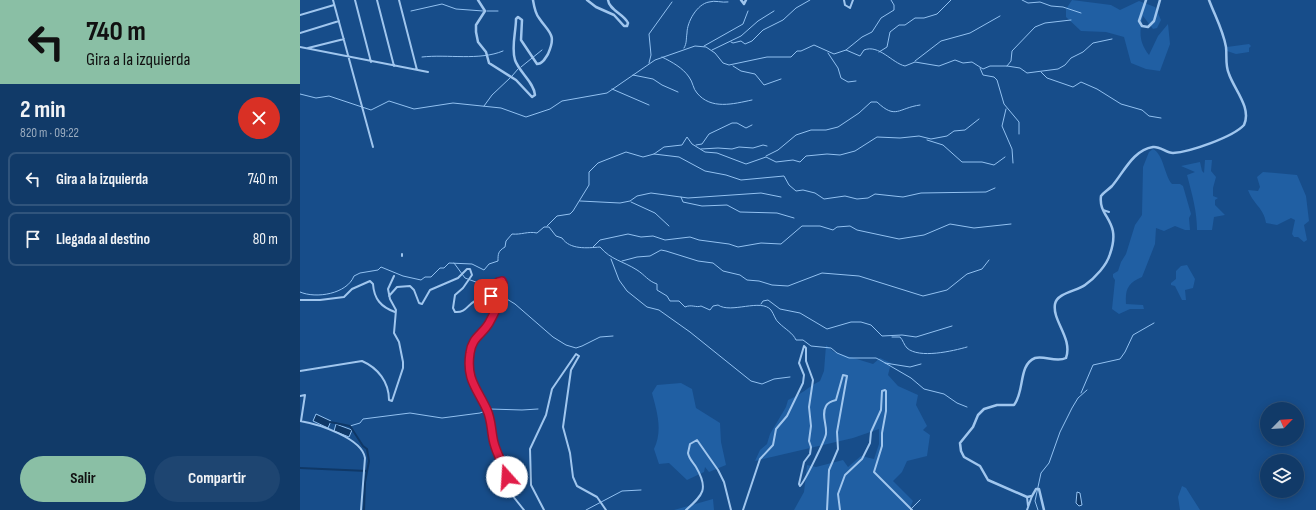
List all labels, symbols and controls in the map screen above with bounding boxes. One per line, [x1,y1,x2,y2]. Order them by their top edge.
text: 740 m [86,15,146,48]
icon: left [20,16,72,68]
text: Gira a la izquierda [86,49,190,70]
text: 2 min [20,95,66,124]
button: close [238,97,280,139]
text: 820 m · 09:22 [20,125,79,141]
icon: left [22,168,44,190]
text: Gira a la izquierda [56,170,148,189]
text: 740 m [248,170,278,189]
icon: arrive [22,228,44,250]
text: Llegada al destino [56,230,150,249]
text: 80 m [253,230,278,249]
pin [474,279,508,313]
icon: arrive [480,285,502,307]
north arrow [1260,402,1304,446]
map controls [1260,402,1304,498]
button: layers [1260,454,1304,498]
button: Salir [20,456,146,502]
button: Compartir [154,456,280,502]
position arrow [486,456,528,498]

